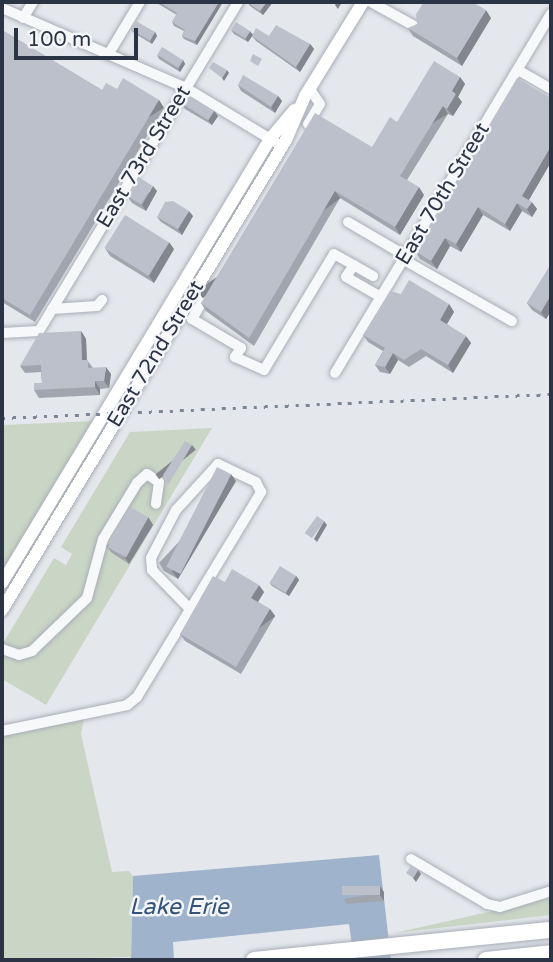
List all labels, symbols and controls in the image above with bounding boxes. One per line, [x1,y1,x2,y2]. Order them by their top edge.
scale bar [18,14,142,58]
text: 100 m [27,27,91,52]
street label: East 73rd Street [92,81,196,233]
street label: East 70th Street [391,118,495,270]
street label: East 72nd Street [102,276,210,432]
water label: Lake Erie [129,893,229,921]

